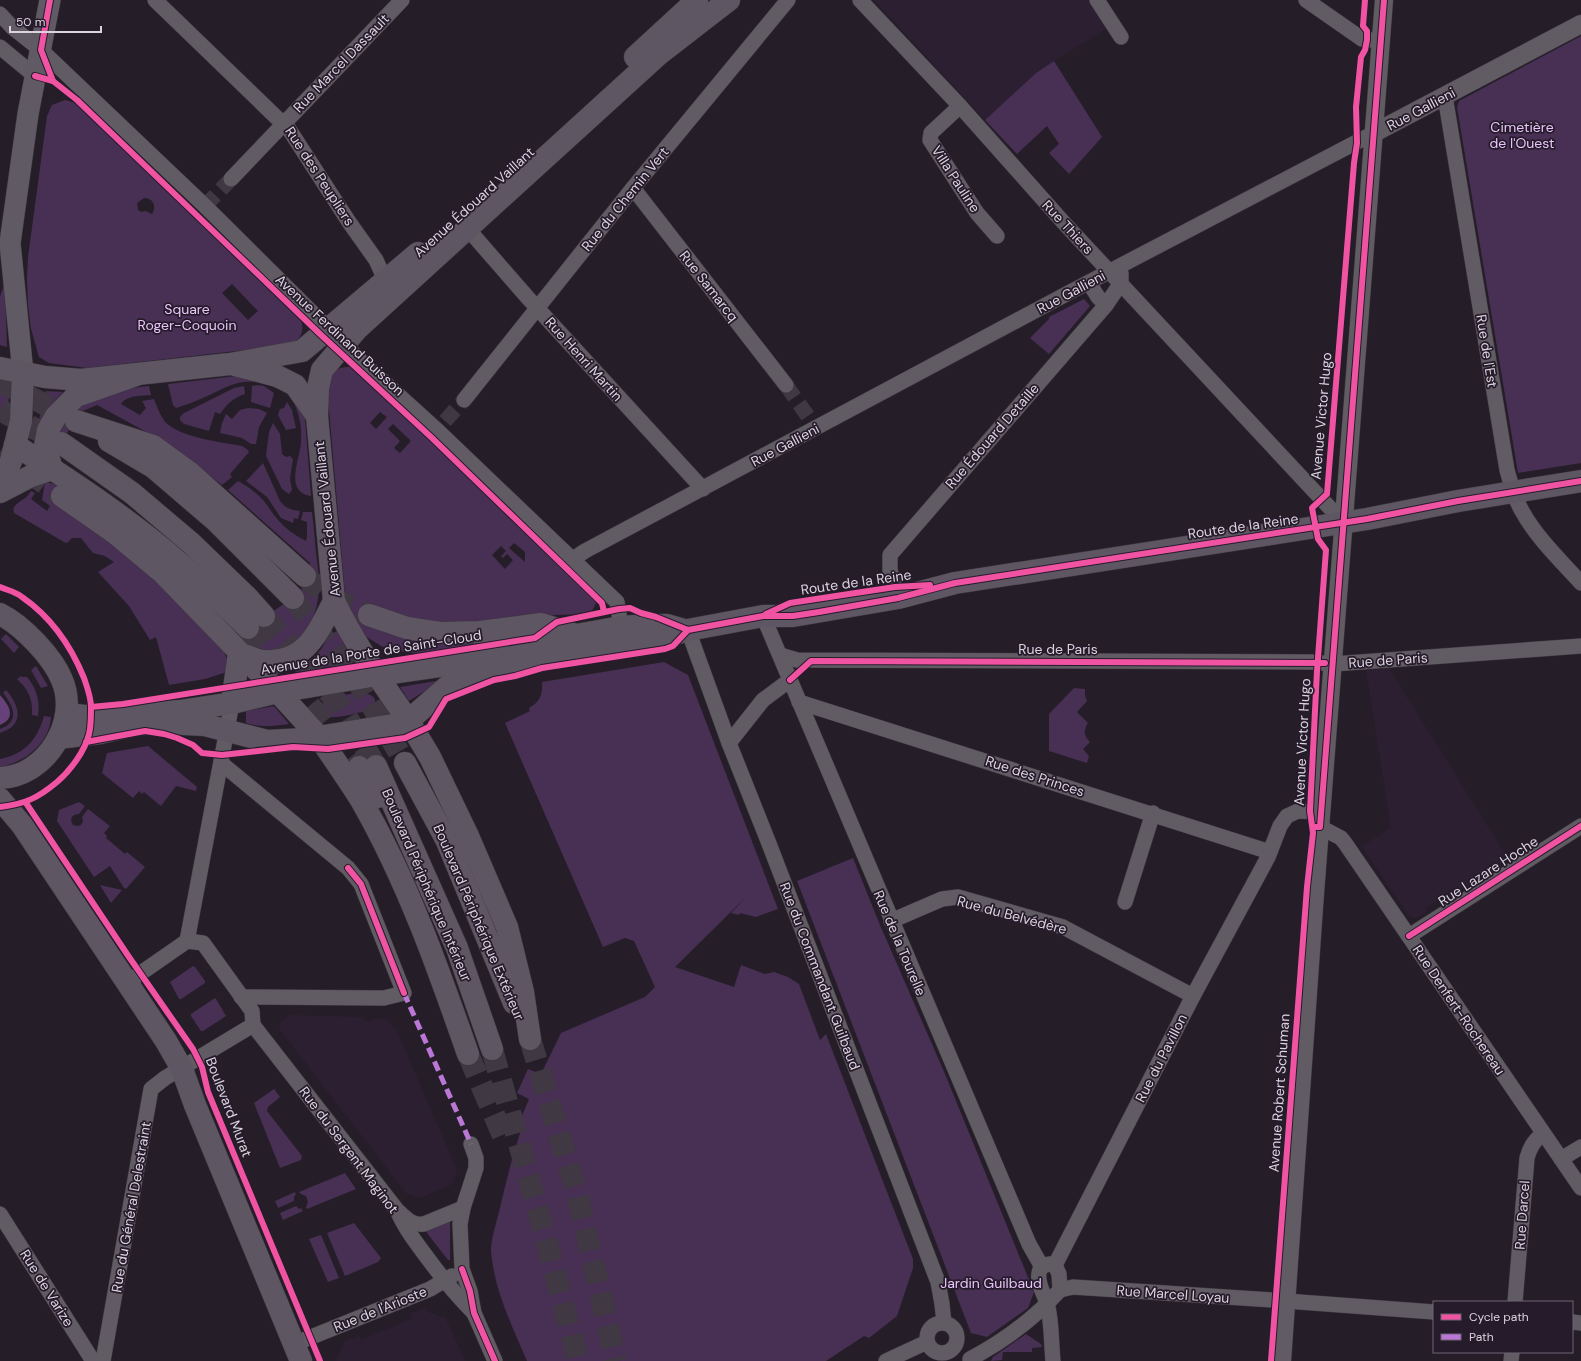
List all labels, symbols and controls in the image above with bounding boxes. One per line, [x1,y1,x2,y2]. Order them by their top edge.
scale bar [10,8,101,34]
street label: Rue Marcel Dassault [289,10,393,116]
text: 50 m [16,14,45,30]
street label: Rue Gallieni [1384,83,1458,135]
park label: Cimetière de l'Ouest [1490,118,1554,152]
street label: Rue des Peupliers [281,123,359,229]
street label: Villa Pauline [928,142,984,216]
street label: Avenue Édouard Vaillant [410,143,538,261]
street label: Rue du Chemin Vert [577,143,673,255]
street label: Rue Thiers [1038,196,1098,258]
street label: Rue Samarcq [676,247,742,325]
street label: Rue Gallieni [1034,266,1108,318]
street label: Avenue Ferdinand Buisson [272,270,408,400]
park label: Square Roger-Coquoin [138,300,236,334]
street label: Rue Henri Martin [541,313,627,405]
street label: Rue de l'Est [1472,313,1502,389]
street label: Avenue Victor Hugo [1306,352,1336,480]
street label: Rue Édouard Detaille [941,379,1043,492]
street label: Rue Gallieni [748,419,822,471]
street label: Avenue Édouard Vaillant [310,440,344,598]
street label: Route de la Reine [1187,509,1299,543]
street label: Route de la Reine [800,565,912,599]
street label: Avenue de la Porte de Saint-Cloud [259,626,483,678]
street label: Rue de Paris [1018,640,1098,658]
street label: Rue de Paris [1348,648,1428,672]
street label: Avenue Victor Hugo [1290,678,1314,806]
street label: Rue des Princes [983,751,1087,801]
street label: Boulevard Périphérique Intérieur [378,786,476,984]
street label: Boulevard Périphérique Extérieur [429,821,529,1023]
street label: Rue Lazare Hoche [1435,832,1541,910]
street label: Rue du Commandant Guilbaud [776,880,864,1072]
street label: Rue de la Tourelle [870,888,930,999]
street label: Rue du Belvédère [955,892,1069,938]
street label: Rue Denfert-Rochereau [1409,942,1509,1078]
street label: Rue du Pavillon [1131,1011,1191,1105]
street label: Avenue Robert Schuman [1264,1013,1294,1173]
street label: Boulevard Murat [202,1055,256,1159]
street label: Rue du Sergent Maginot [295,1083,403,1217]
street label: Rue du Général Delestraint [107,1120,155,1294]
street label: Rue Darcel [1511,1180,1533,1250]
street label: Rue de Varize [16,1246,78,1330]
park label: Jardin Guilbaud [940,1274,1042,1292]
street label: Rue Marcel Loyau [1116,1281,1230,1307]
street label: Rue de l'Arioste [331,1282,429,1336]
legend [1433,1301,1573,1353]
text: Cycle path [1469,1309,1529,1325]
text: Path [1469,1329,1494,1345]

